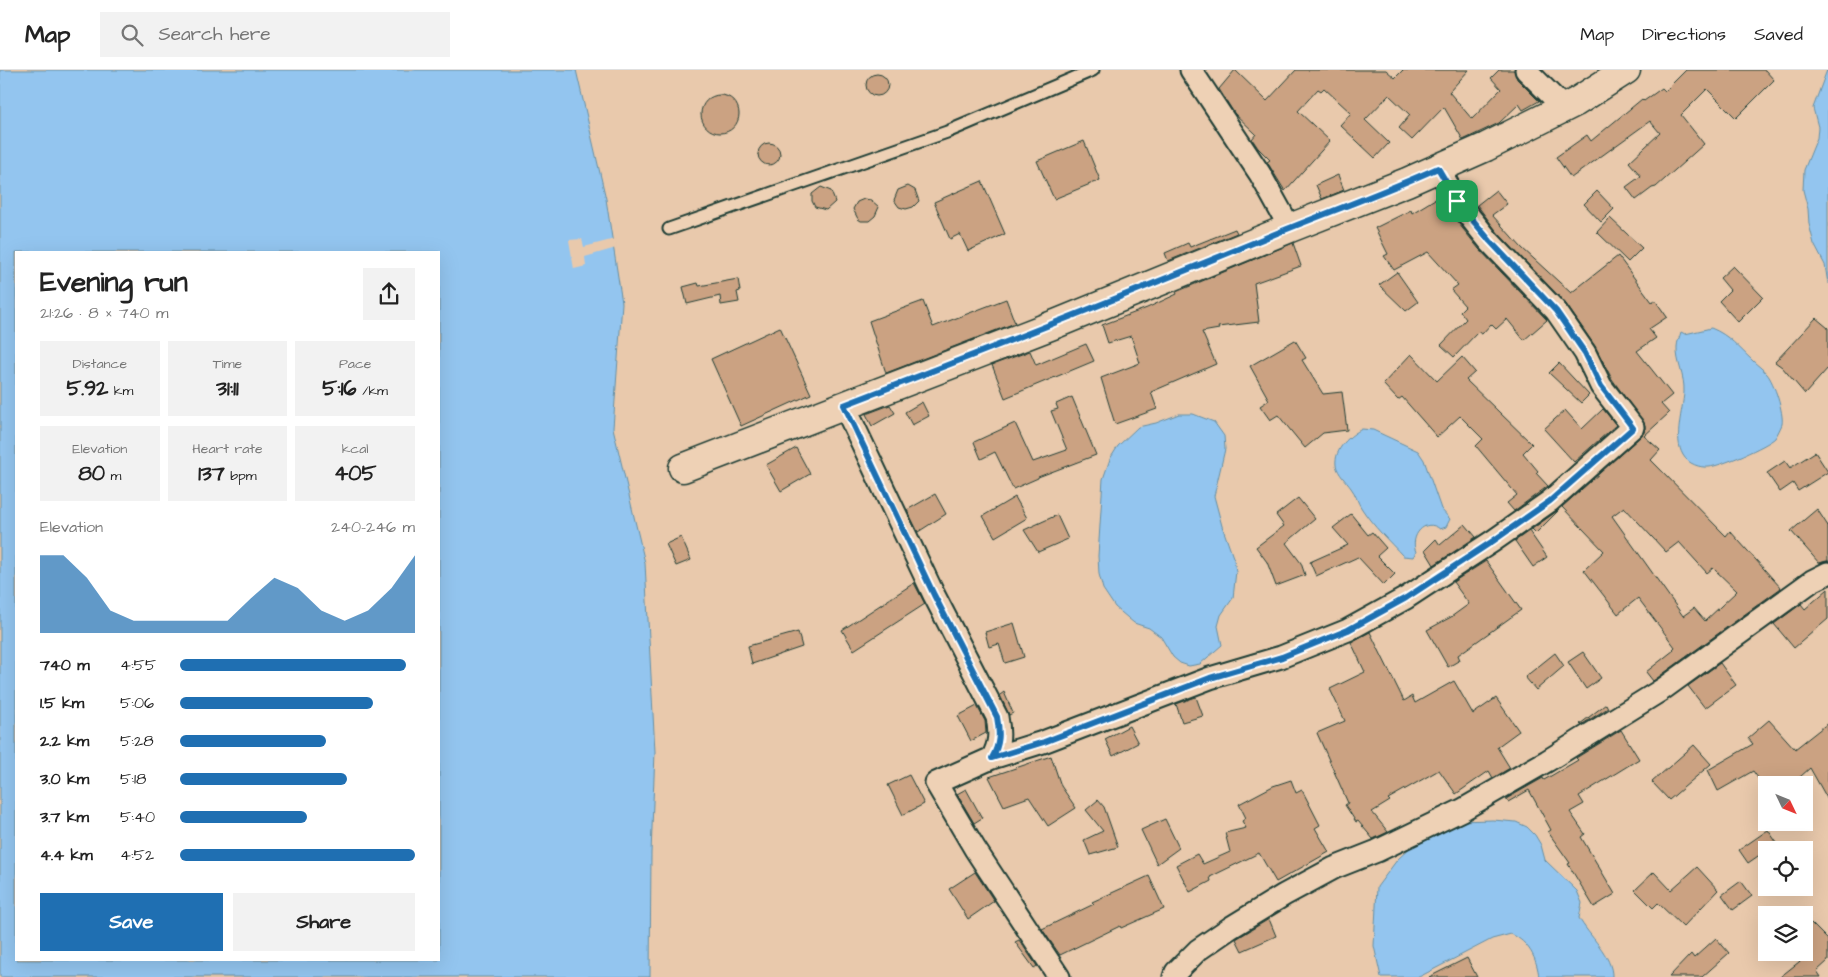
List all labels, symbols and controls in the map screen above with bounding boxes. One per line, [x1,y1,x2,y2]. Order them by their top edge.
search box [100,12,450,57]
text: Map [25,18,70,52]
icon: search [118,21,146,49]
text: Search here [158,21,271,48]
text: Map [1580,22,1614,47]
text: Directions [1642,22,1726,47]
text: Saved [1754,22,1803,47]
pin [1436,180,1478,222]
icon: arrive [1443,187,1471,215]
text: Evening run [40,263,188,302]
button: share [363,268,415,320]
text: 21:26 · 8 × 740 m [40,302,169,324]
text: Distance [73,354,127,374]
text: Time [213,354,242,374]
text: Pace [339,354,371,374]
text: 5.92 [66,374,108,403]
text: 31:11 [216,374,239,403]
text: 5:16 [322,374,357,403]
text: km [108,381,133,401]
text: /km [357,381,388,401]
text: Elevation [72,439,127,459]
text: Heart rate [192,439,263,459]
text: kcal [342,439,369,459]
text: 80 [78,459,105,488]
text: 137 [198,459,225,488]
text: 405 [334,459,376,488]
text: m [105,466,122,486]
text: bpm [225,466,257,486]
text: Elevation [40,516,103,538]
text: 240–246 m [331,516,415,538]
text: 740 m [40,654,90,676]
text: 4:55 [120,654,156,676]
text: 1.5 km [40,692,84,714]
text: 5:06 [120,692,154,714]
text: 2.2 km [40,730,89,752]
text: 5:28 [120,730,154,752]
text: 3.0 km [40,768,89,790]
text: 5:18 [120,768,146,790]
north arrow [1758,776,1812,831]
map controls [1758,776,1813,961]
text: 3.7 km [40,806,89,828]
text: 5:40 [120,806,155,828]
button: locate [1758,841,1813,896]
text: 4.4 km [40,844,93,866]
text: 4:52 [120,844,154,866]
button: Save [40,893,223,951]
button: Share [233,893,415,951]
button: layers [1758,906,1813,961]

